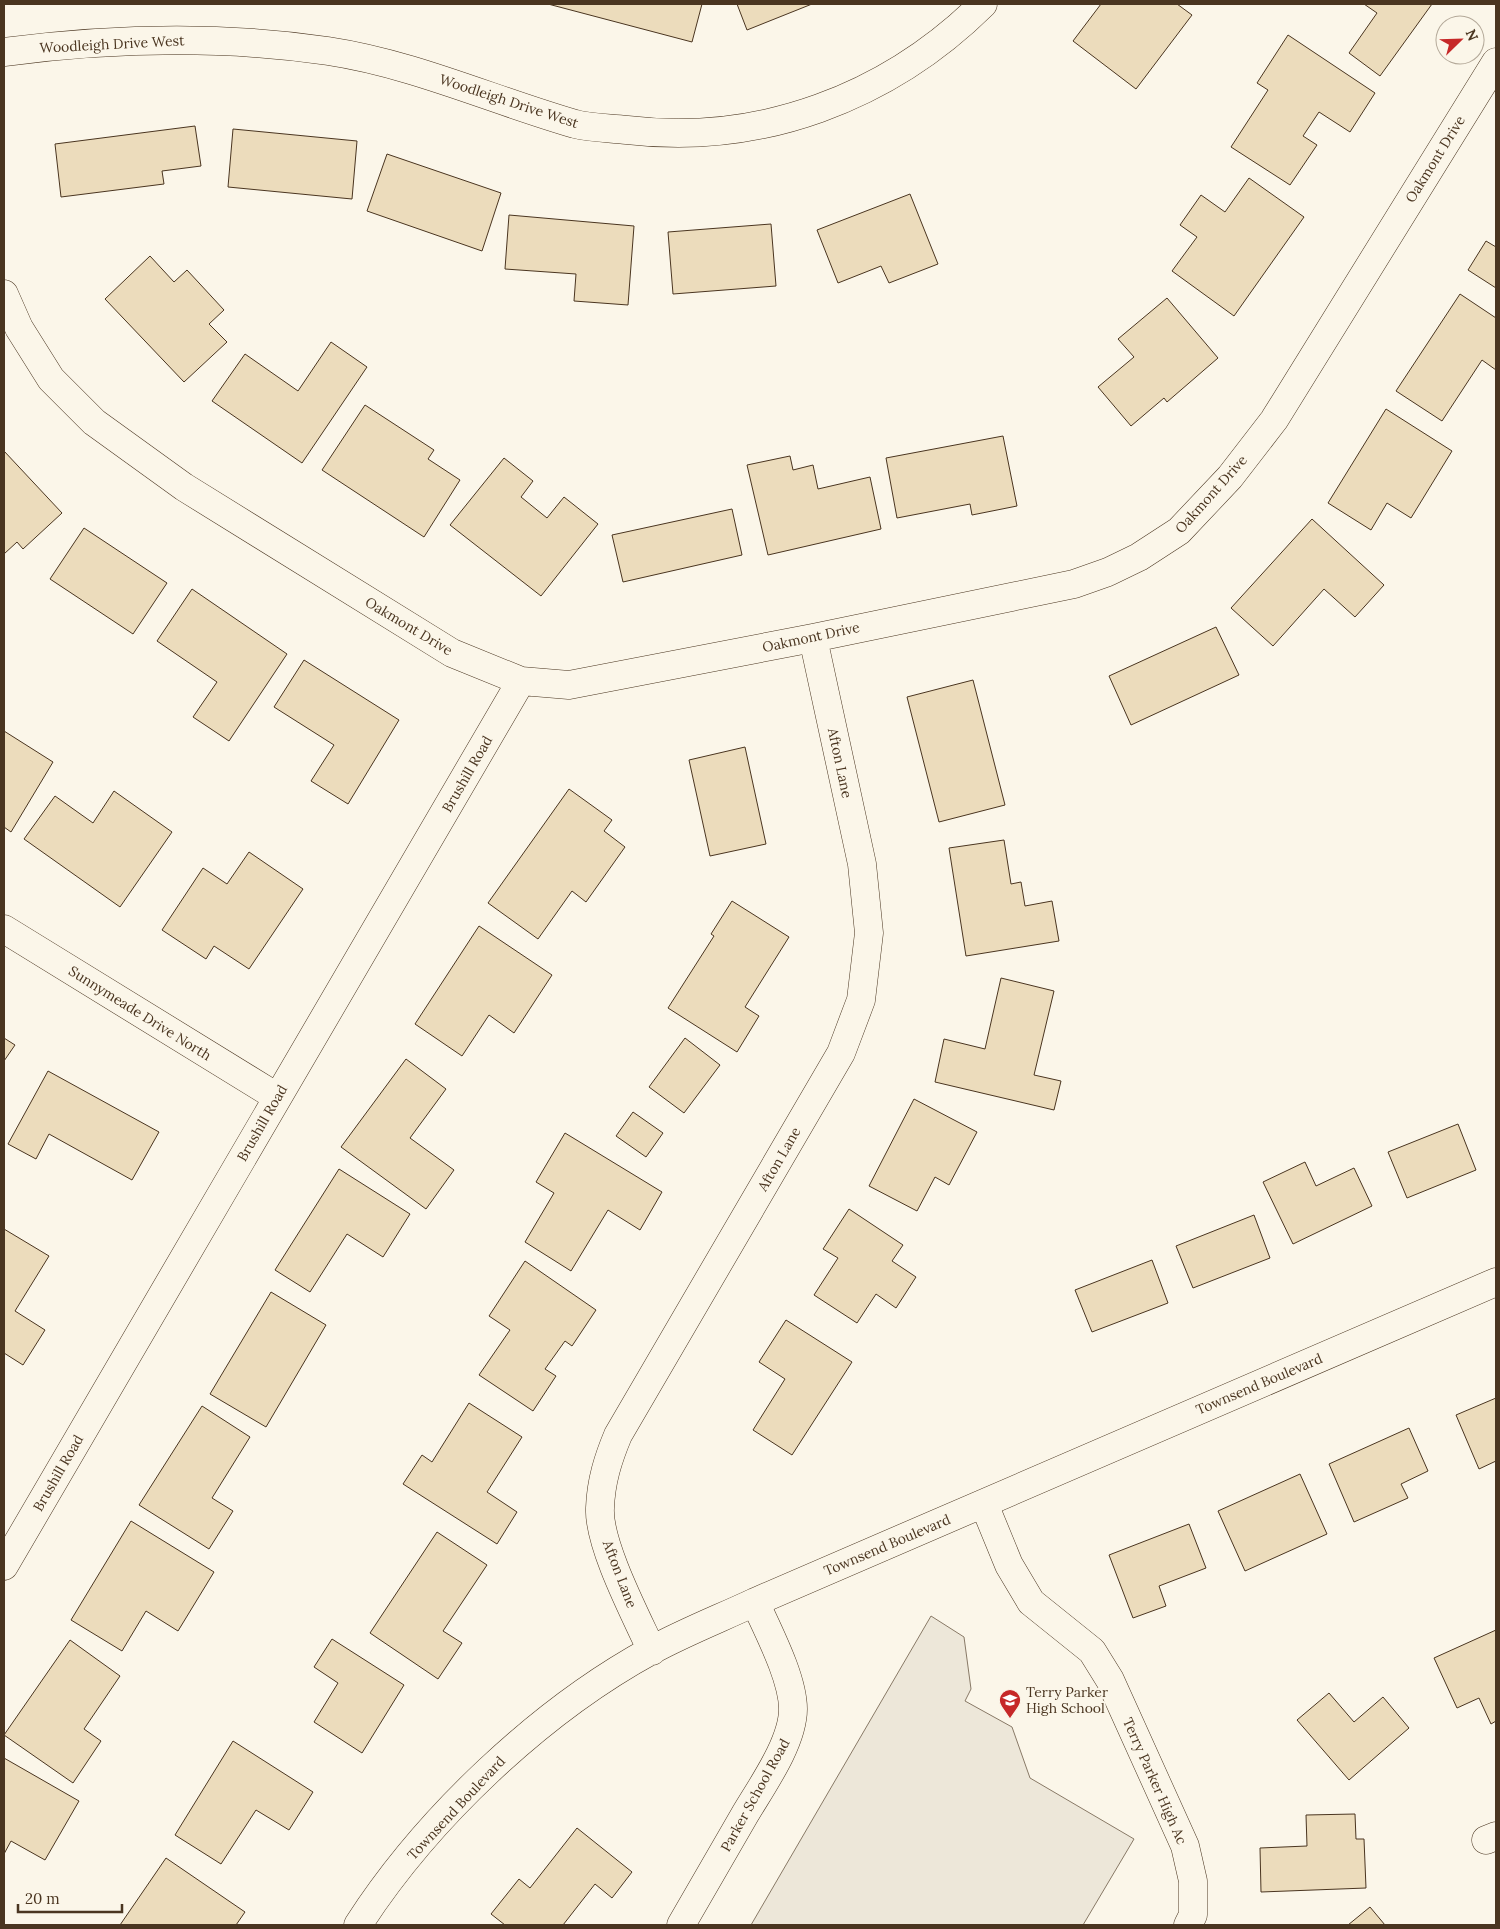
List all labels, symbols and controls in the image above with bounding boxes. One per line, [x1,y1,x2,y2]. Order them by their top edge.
north arrow [1435,15,1485,65]
text: N [1462,26,1482,44]
street label: Woodleigh Drive West [39,31,186,57]
street label: Woodleigh Drive West [437,70,581,132]
street label: Oakmont Drive [1401,112,1469,206]
street label: Oakmont Drive [1171,451,1251,537]
street label: Oakmont Drive [362,593,456,659]
street label: Oakmont Drive [761,618,862,656]
street label: Afton Lane [824,725,856,800]
street label: Brushill Road [438,732,496,816]
street label: Sunnymeade Drive North [65,962,215,1064]
street label: Brushill Road [233,1081,291,1165]
street label: Afton Lane [753,1123,805,1195]
street label: Townsend Boulevard [1193,1349,1325,1419]
street label: Brushill Road [29,1431,87,1515]
street label: Townsend Boulevard [821,1510,953,1580]
street label: Afton Lane [598,1537,641,1611]
place label: Terry Parker High School [1026,1683,1108,1717]
school or university icon: Terry Parker High School [998,1688,1022,1719]
street label: Terry Parker High Ac [1119,1715,1191,1847]
street label: Parker School Road [716,1735,794,1855]
street label: Townsend Boulevard [403,1752,509,1864]
scale bar [18,1882,121,1914]
text: 20 m [25,1889,60,1908]

